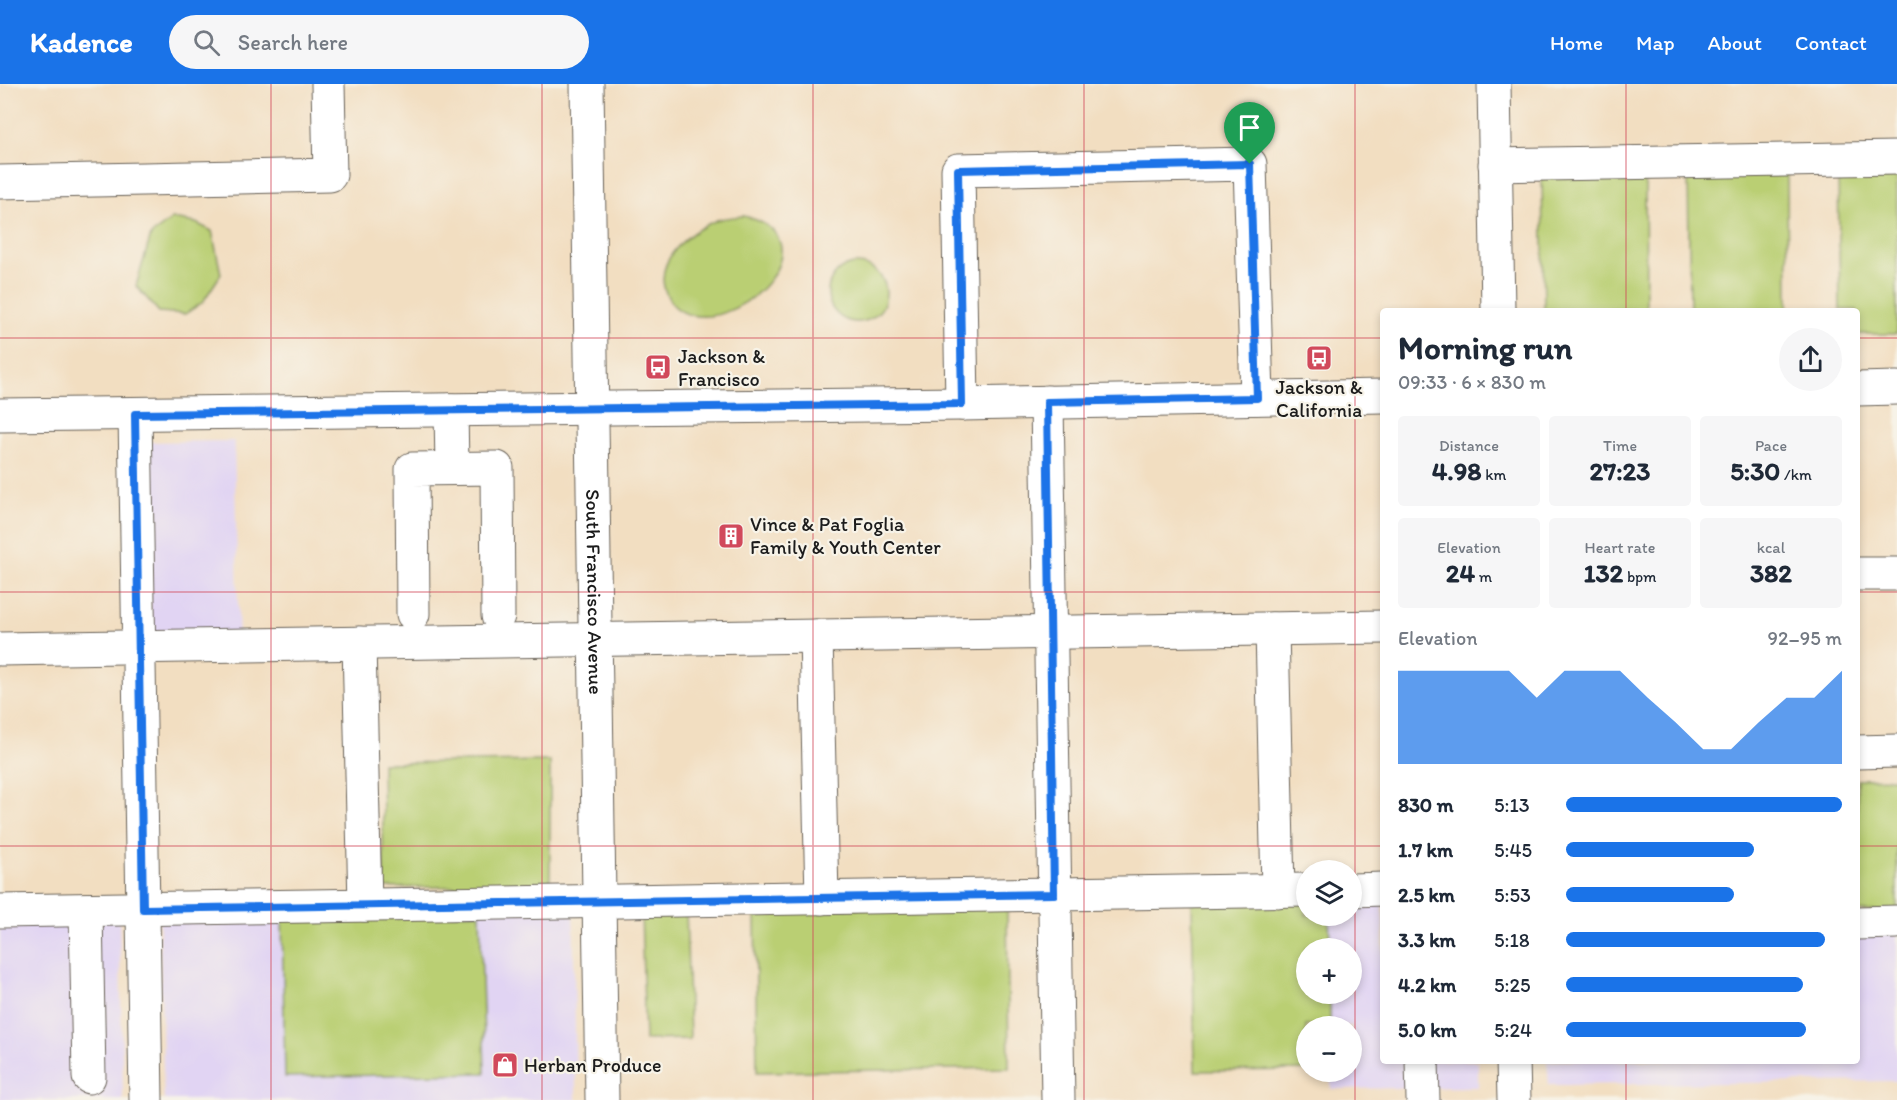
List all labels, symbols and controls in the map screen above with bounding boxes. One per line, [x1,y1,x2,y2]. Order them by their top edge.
search box [169,15,589,69]
text: Kadence [30,25,133,59]
icon: search [190,26,223,59]
text: Search here [238,29,348,56]
text: Home [1550,30,1603,55]
text: Map [1636,30,1675,55]
text: About [1708,30,1762,55]
text: Contact [1795,30,1867,55]
pin [1224,102,1275,164]
icon: arrive [1233,111,1266,144]
text: Morning run [1398,328,1573,367]
button: share [1779,328,1842,391]
bus stop icon: Jackson & California [1304,343,1334,373]
place label: Jackson & Francisco [678,344,765,391]
bus stop icon: Jackson & Francisco [643,352,673,382]
text: 09:33 · 6 × 830 m [1398,370,1546,394]
place label: Jackson & California [1275,375,1363,422]
text: Distance [1439,436,1499,455]
text: Time [1603,436,1637,455]
text: Pace [1755,436,1787,455]
text: 4.98 [1432,455,1482,487]
text: 27:23 [1590,455,1650,487]
text: 5:30 [1730,455,1780,487]
text: km [1482,465,1506,484]
text: /km [1780,465,1812,484]
street label: South Francisco Avenue [581,489,608,695]
place label: Vince & Pat Foglia Family & Youth Center [750,512,941,559]
building icon: Vince & Pat Foglia Family & Youth Center [716,521,746,551]
text: Elevation [1437,538,1501,557]
text: Heart rate [1585,538,1655,557]
text: kcal [1757,538,1785,557]
text: 24 [1446,557,1475,589]
text: 132 [1583,557,1623,589]
text: 382 [1750,557,1792,589]
text: m [1475,567,1492,586]
text: bpm [1623,567,1657,586]
text: Elevation [1398,626,1477,650]
text: 92–95 m [1768,626,1842,650]
text: 830 m [1398,793,1454,817]
text: 5:13 [1494,793,1530,817]
text: 1.7 km [1398,838,1453,862]
text: 5:45 [1494,838,1532,862]
map controls [1296,860,1362,1082]
button: layers [1296,860,1362,926]
text: 2.5 km [1398,883,1455,907]
text: 5:53 [1494,883,1531,907]
text: 3.3 km [1398,928,1456,952]
text: 5:18 [1494,928,1530,952]
button: + [1296,938,1362,1004]
text: 4.2 km [1398,973,1456,997]
text: 5:25 [1494,973,1530,997]
button: − [1296,1016,1362,1082]
text: 5.0 km [1398,1018,1457,1042]
text: 5:24 [1494,1018,1532,1042]
shop icon: Herban Produce [490,1050,520,1080]
place label: Herban Produce [524,1053,662,1077]

